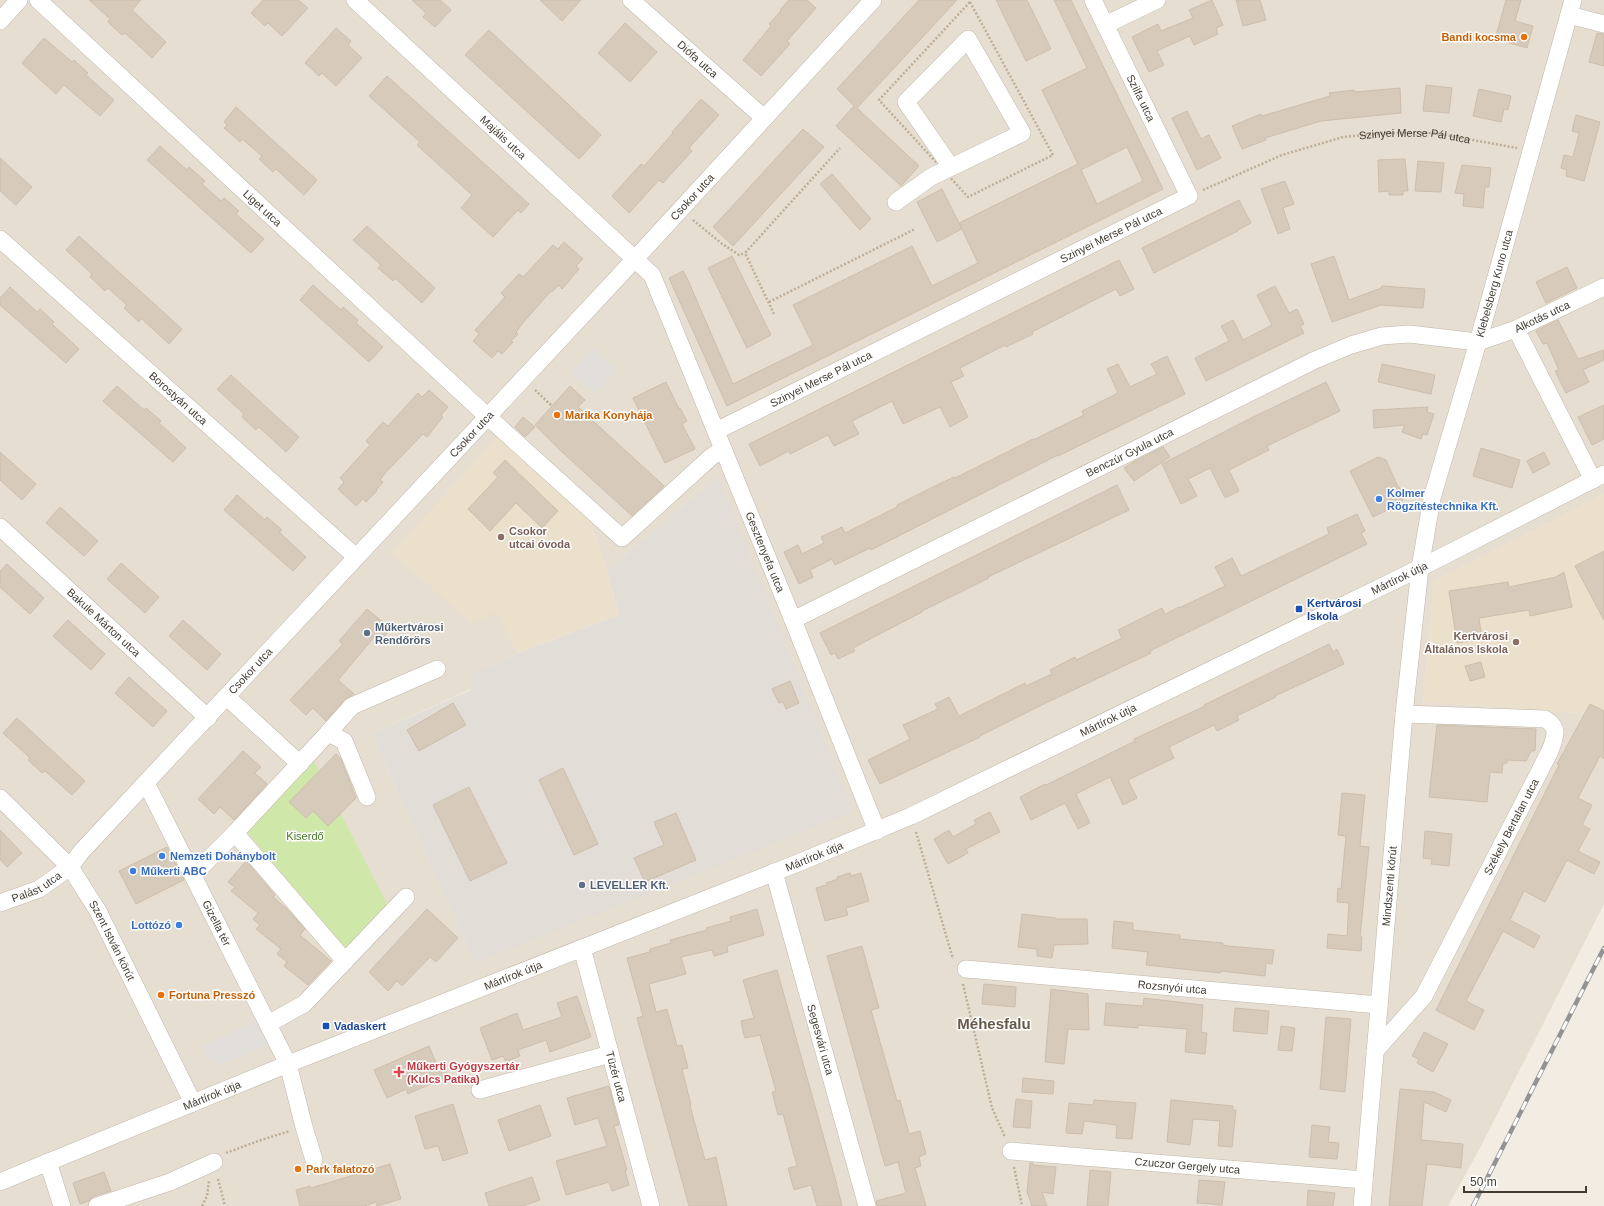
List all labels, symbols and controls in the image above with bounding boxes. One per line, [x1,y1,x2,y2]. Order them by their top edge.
place label: Bandi kocsma [1441,31,1517,43]
marker: Bandi kocsma [1519,32,1529,42]
street label: Diófa utca [675,38,721,81]
street label: Szilfa utca [1124,73,1158,124]
street label: Majális utca [478,113,529,162]
street label: Szinyei Merse Pál utca [1358,127,1472,146]
street label: Csokor utca [668,170,717,223]
street label: Liget utca [241,187,285,229]
street label: Szinyei Merse Pál utca [1058,204,1165,265]
street label: Klebelsberg Kuno utca [1474,228,1515,339]
street label: Alkotás utca [1512,298,1572,335]
street label: Szinyei Merse Pál utca [768,348,874,409]
street label: Borostyán utca [147,369,210,428]
street label: Csokor utca [447,408,496,460]
place label: Marika Konyhája [565,409,653,421]
marker: Marika Konyhája [552,410,562,420]
street label: Benczúr Gyula utca [1084,425,1176,479]
place label: Kolmer Rögzítéstechnika Kft. [1387,487,1499,512]
marker: Kolmer Rögzítéstechnika Kft. [1374,494,1384,504]
street label: Gesztenyefa utca [743,510,787,595]
place label: Csokor utcai óvoda [509,525,571,550]
marker: Csokor utcai óvoda [496,532,506,542]
street label: Mártírok útja [1369,559,1430,597]
street label: Bakule Márton utca [65,586,144,659]
place label: Kertvárosi Iskola [1307,597,1361,622]
marker: Kertvárosi Iskola [1294,604,1304,614]
place label: Műkertvárosi Rendőrörs [375,621,443,646]
marker: Műkertvárosi Rendőrörs [362,628,372,638]
place label: Kertvárosi Általános Iskola [1424,630,1509,655]
marker: Kertvárosi Általános Iskola [1511,637,1521,647]
street label: Csokor utca [226,645,275,696]
street label: Mártírok útja [1078,701,1139,739]
street label: Székely Bertalan utca [1481,776,1541,877]
park label: Kiserdő [286,830,324,842]
street label: Mártírok útja [784,839,846,873]
street label: Mindszenti körút [1380,846,1399,927]
place label: Nemzeti Dohánybolt [170,850,276,862]
marker: Nemzeti Dohánybolt [157,851,167,861]
place label: Műkerti ABC [141,865,207,877]
marker: Műkerti ABC [128,866,138,876]
street label: Palást utca [10,869,64,904]
place label: LEVELLER Kft. [590,879,669,891]
marker: LEVELLER Kft. [577,880,587,890]
street label: Szent István körút [87,898,137,982]
street label: Gizella tér [200,898,233,948]
place label: Lottózó [131,919,171,931]
marker: Lottózó [174,920,184,930]
street label: Mártírok útja [482,958,544,992]
street label: Rozsnyói utca [1137,978,1208,996]
place label: Fortuna Presszó [169,989,255,1001]
marker: Fortuna Presszó [156,990,166,1000]
street label: Segesvári utca [805,1003,836,1077]
district label: Méhesfalu [957,1015,1031,1032]
place label: Vadaskert [334,1020,386,1032]
marker: Vadaskert [321,1021,331,1031]
street label: Tüzér utca [604,1050,629,1104]
place label: Műkerti Gyógyszertár (Kulcs Patika) [407,1060,520,1085]
marker: Műkerti Gyógyszertár (Kulcs Patika) [394,1067,404,1077]
street label: Mártírok útja [181,1078,243,1112]
street label: Czuczor Gergely utca [1134,1155,1242,1176]
place label: Park falatozó [306,1163,375,1175]
marker: Park falatozó [293,1164,303,1174]
scale bar [1464,1168,1586,1194]
text: 50 m [1470,1175,1497,1189]

